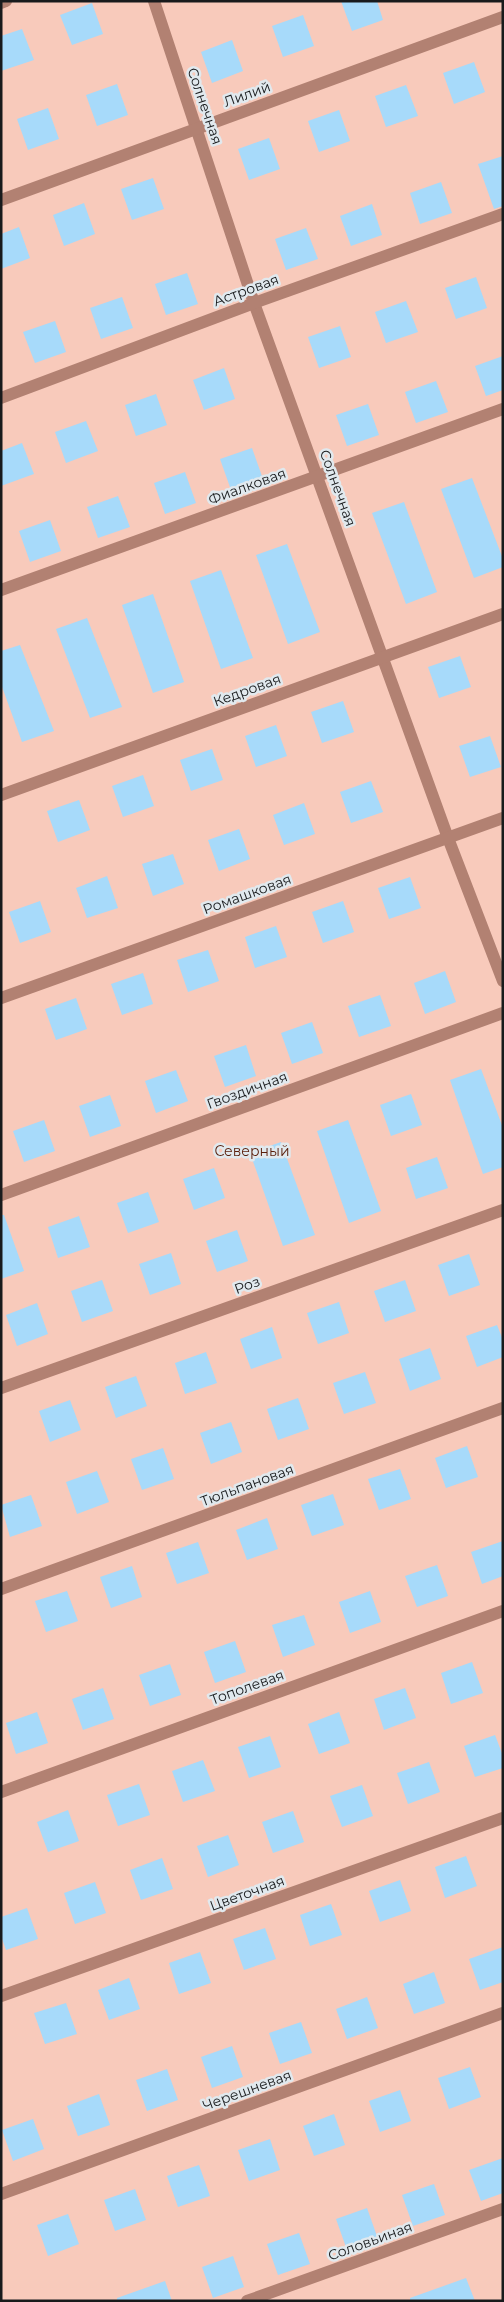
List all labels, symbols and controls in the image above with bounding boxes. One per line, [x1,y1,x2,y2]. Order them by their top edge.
street label: Солнечная [183,65,227,147]
street label: Лилий [221,77,273,111]
street label: Астровая [211,270,281,310]
street label: Солнечная [316,447,360,529]
street label: Фиалковая [206,464,288,508]
street label: Кедровая [211,669,283,711]
street label: Ромашковая [200,870,294,918]
street label: Гвоздичная [204,1067,290,1113]
park label: Северный [214,1142,290,1160]
street label: Роз [232,1272,262,1298]
street label: Тюльпановая [198,1460,296,1510]
street label: Тополевая [208,1665,286,1709]
street label: Цветочная [207,1871,287,1915]
street label: Черешневая [200,2066,294,2114]
street label: Соловьиная [325,2217,415,2265]

